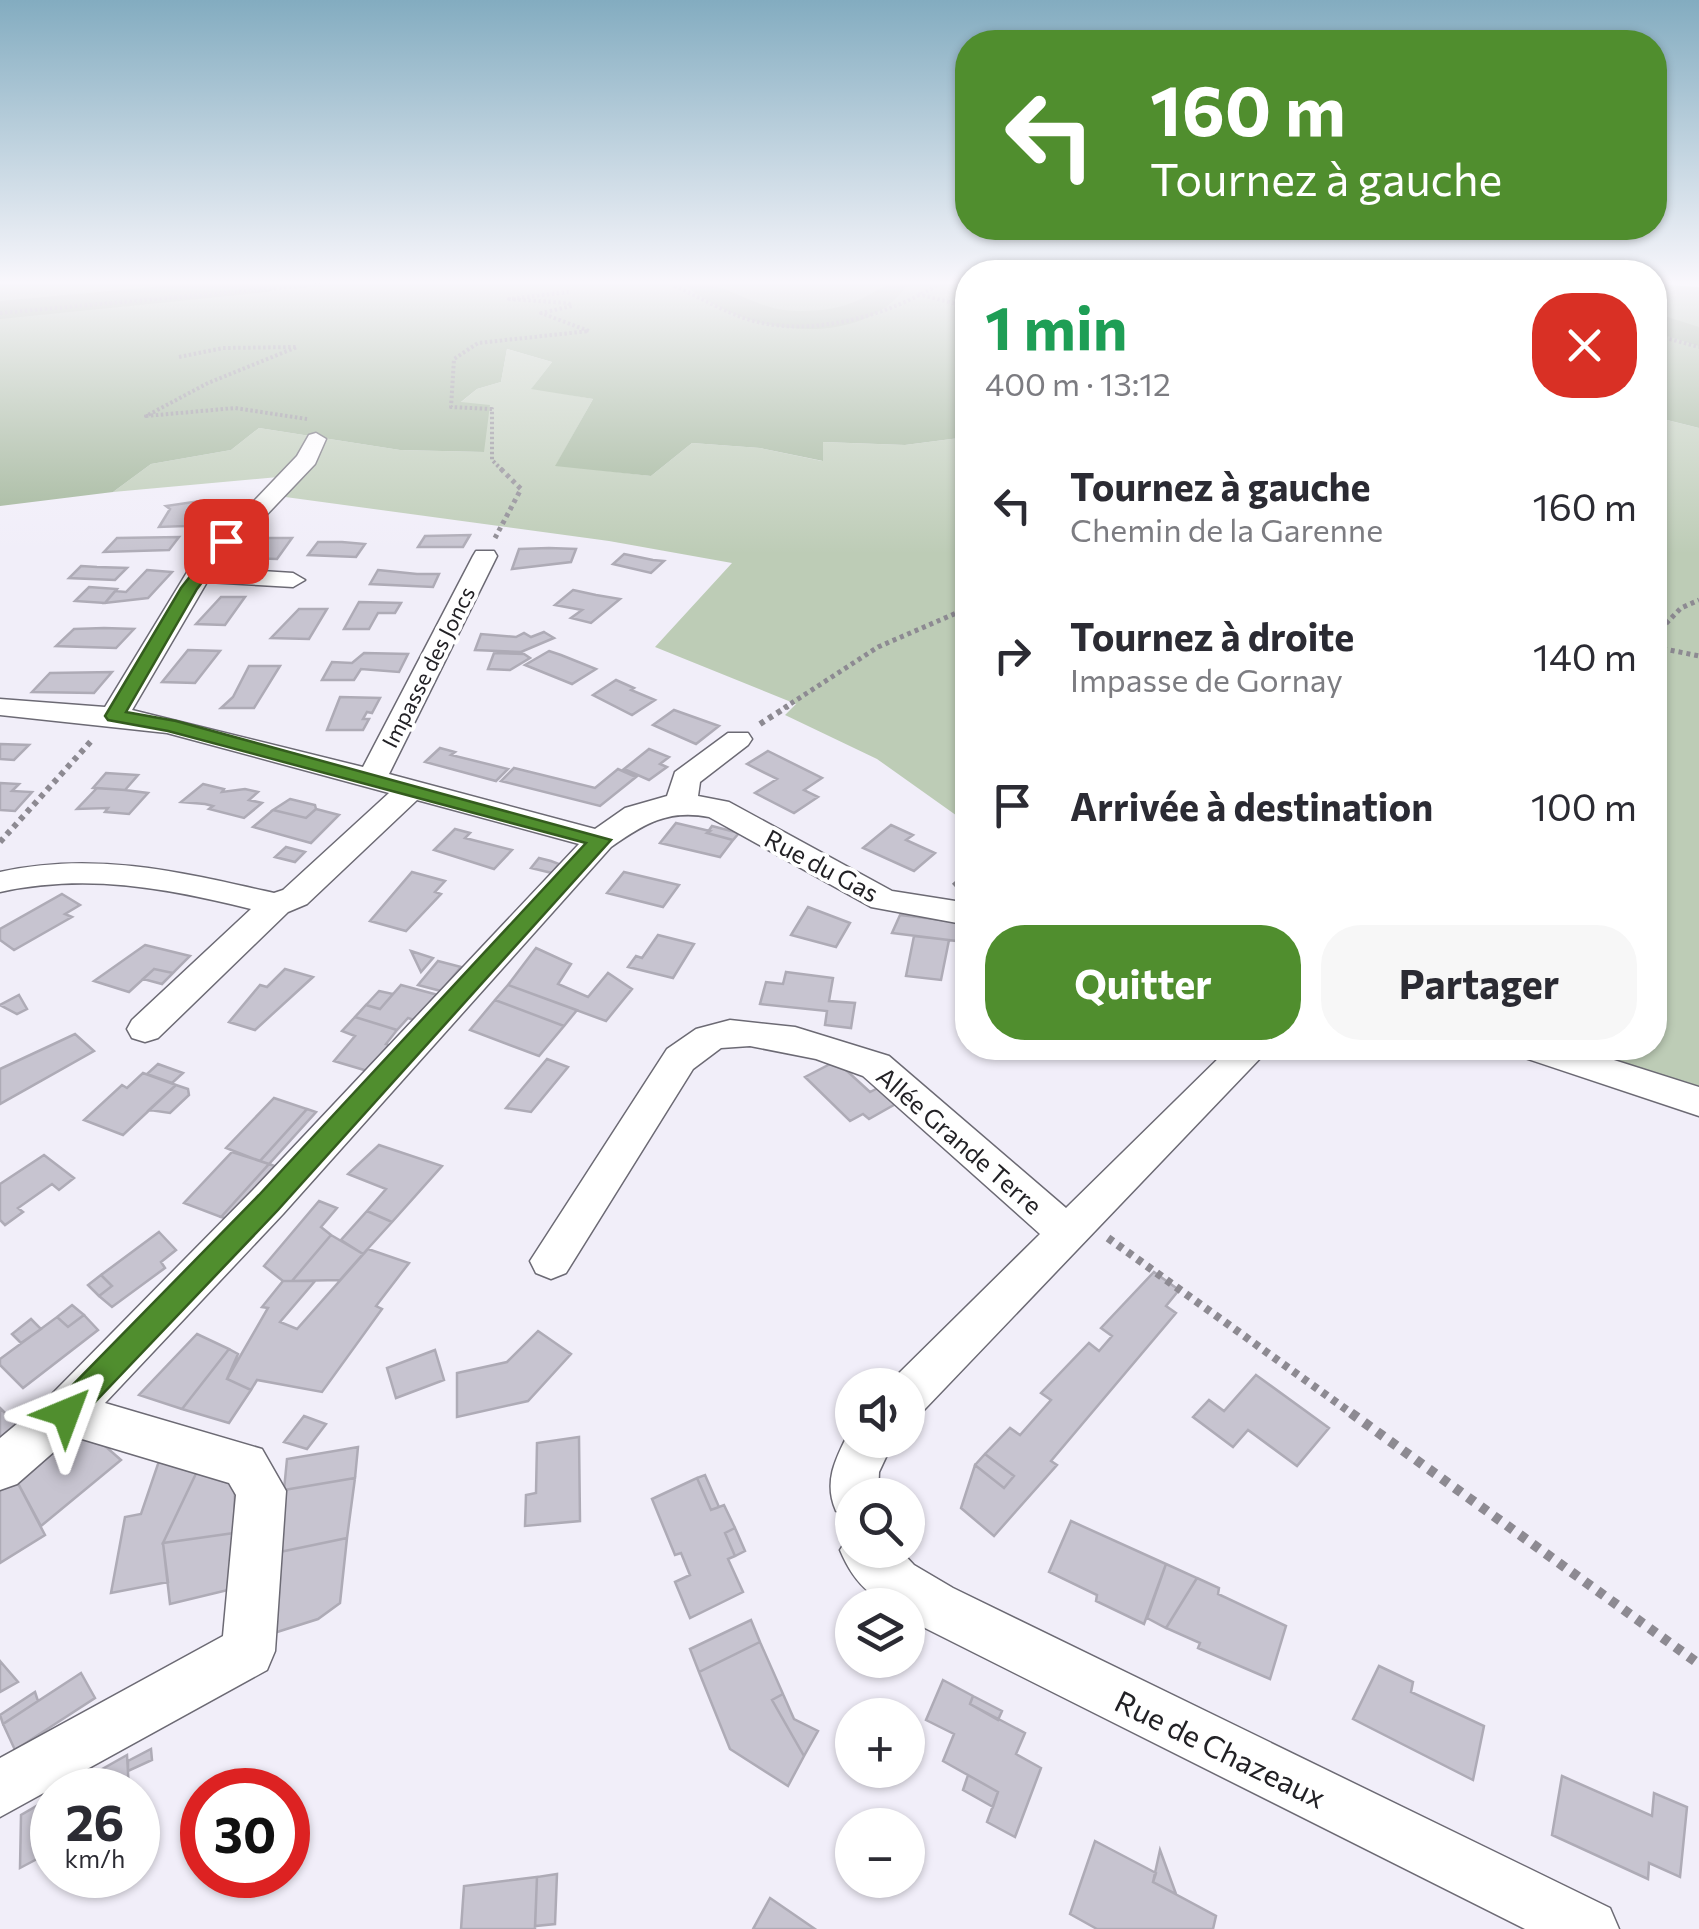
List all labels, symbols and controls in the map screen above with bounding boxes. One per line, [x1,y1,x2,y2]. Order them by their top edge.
text: 160 m [1150,65,1346,150]
icon: left [985,70,1115,200]
text: Tournez à gauche [1150,150,1502,205]
text: 1 min [985,289,1127,362]
button: close [1532,293,1637,398]
text: 400 m · 13:12 [985,363,1171,403]
text: Tournez à gauche [1070,462,1371,509]
icon: left [985,478,1040,533]
text: 160 m [1532,482,1637,529]
pin [184,499,269,584]
text: Chemin de la Garenne [1070,509,1383,549]
icon: arrive [199,514,254,569]
street label: Impasse des Joncs [376,582,480,752]
text: Tournez à droite [1070,612,1354,659]
icon: right [985,628,1040,683]
text: 140 m [1533,632,1637,679]
text: Impasse de Gornay [1070,659,1343,699]
icon: arrive [985,778,1040,833]
text: Arrivée à destination [1070,782,1433,829]
text: 100 m [1531,782,1637,829]
street label: Rue du Gas [760,823,884,907]
button: Quitter [985,925,1301,1040]
button: Partager [1321,925,1637,1040]
street label: Allée Grande Terre [871,1060,1049,1220]
position arrow [14,1361,118,1465]
map controls [835,1368,925,1898]
button: sound [835,1368,925,1458]
button: search [835,1478,925,1568]
button: layers [835,1588,925,1678]
street label: Rue de Chazeaux [1110,1681,1332,1815]
button: + [835,1698,925,1788]
speed limit sign: 30 [180,1768,310,1898]
text: 26 [65,1790,124,1851]
button: − [835,1808,925,1898]
text: km/h [65,1843,125,1873]

